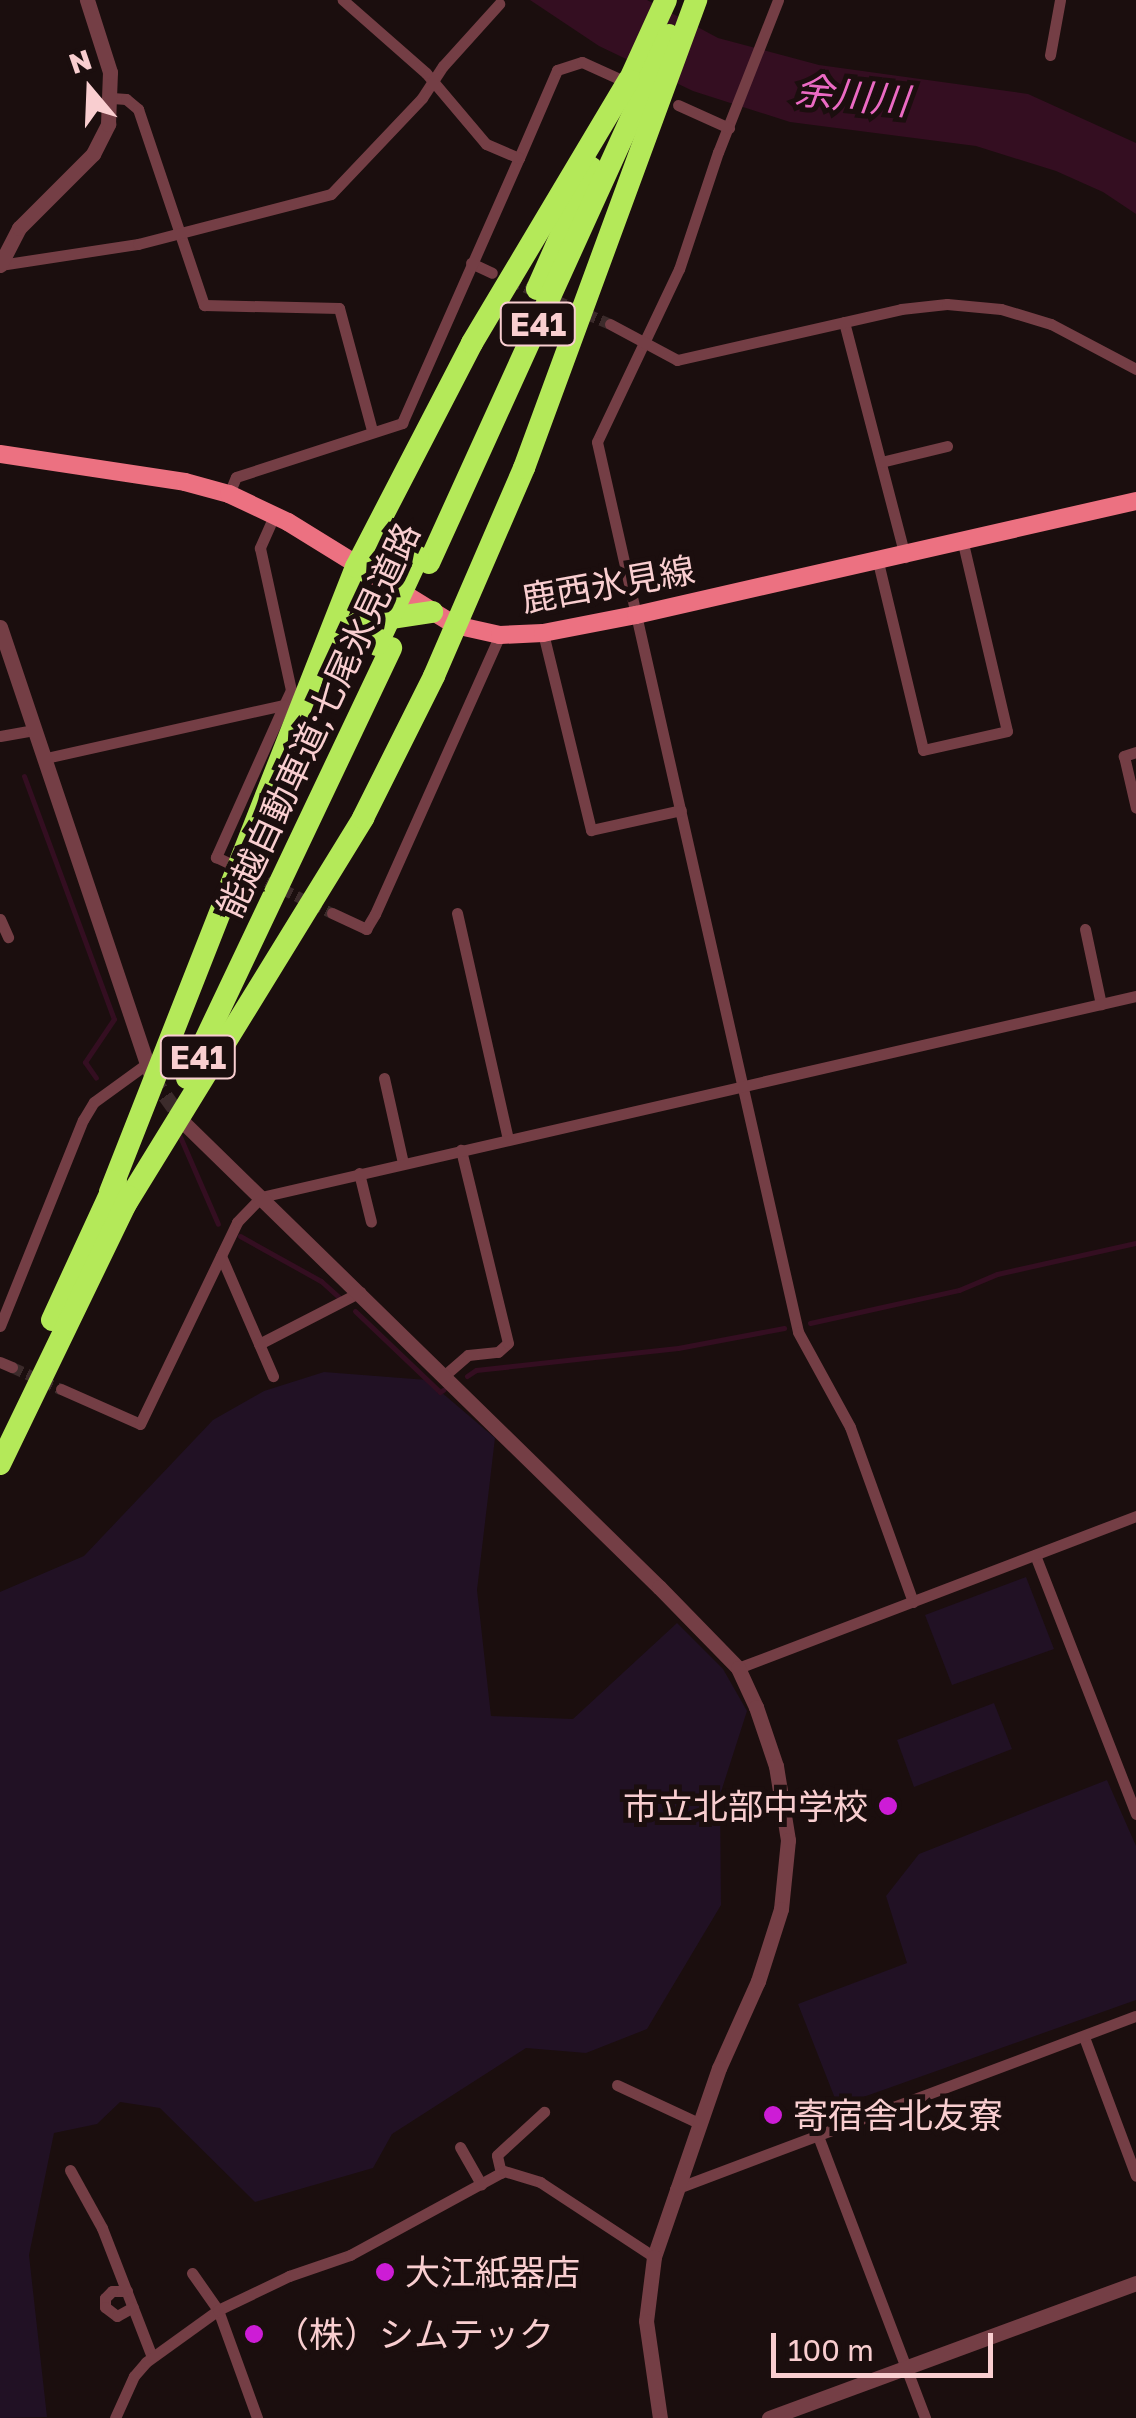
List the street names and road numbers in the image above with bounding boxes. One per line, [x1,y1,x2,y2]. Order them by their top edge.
road number: E41 [498,297,578,351]
street label: 能越自動車道;七尾氷見道路 [208,516,428,924]
street label: 鹿西氷見線 [518,548,698,620]
road number: E41 [158,1030,238,1084]

